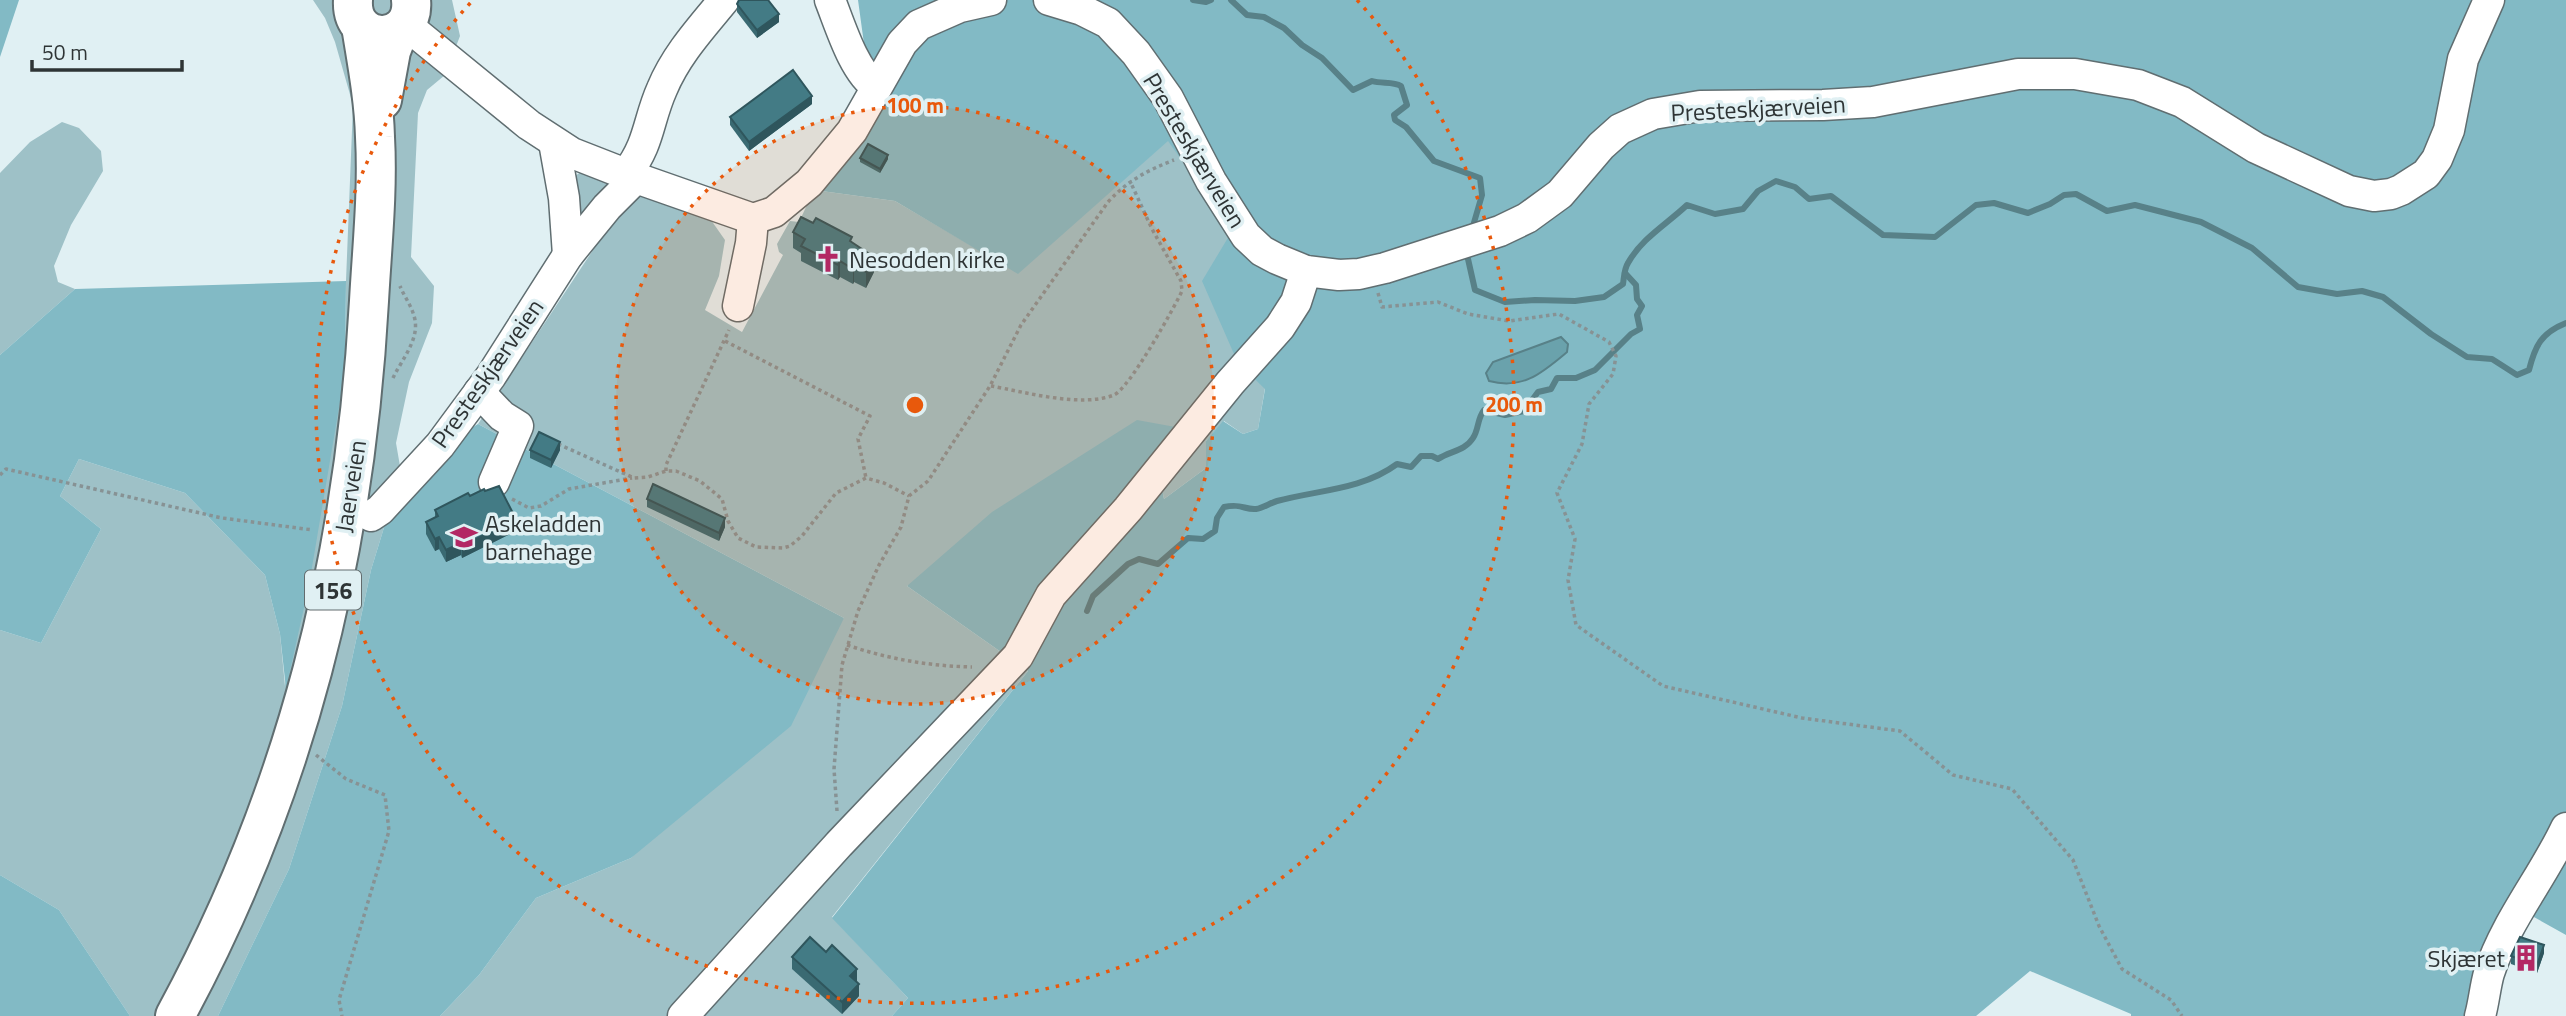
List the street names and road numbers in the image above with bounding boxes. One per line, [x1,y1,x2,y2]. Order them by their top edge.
street label: Presteskjærveien [1134,66,1256,234]
street label: Presteskjærveien [1670,85,1846,131]
street label: Presteskjærveien [422,291,552,455]
street label: Jaerveien [325,437,375,535]
road number: 156 [305,570,361,610]

